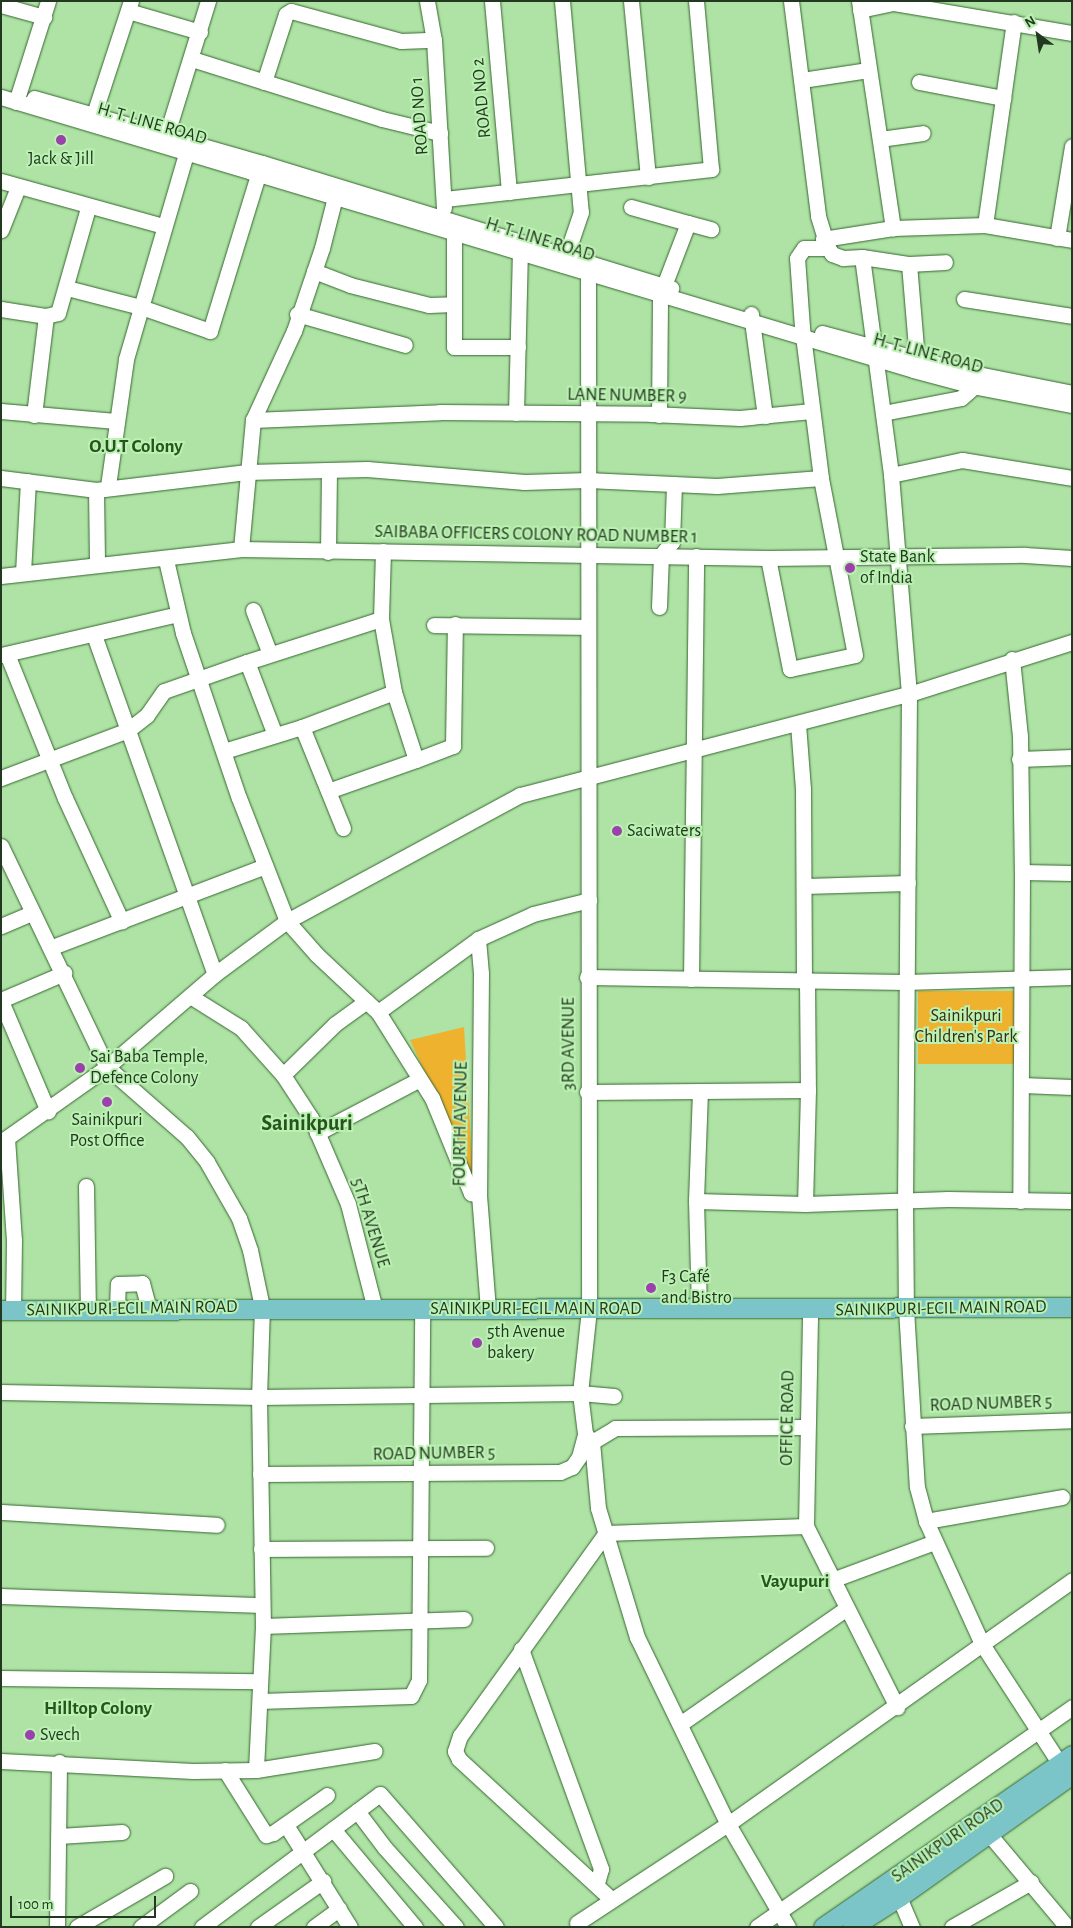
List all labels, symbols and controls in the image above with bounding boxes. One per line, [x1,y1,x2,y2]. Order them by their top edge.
north arrow [1013,10,1063,60]
text: N [1022,14,1038,31]
street label: ROAD NO 2 [468,57,496,139]
street label: ROAD NO 1 [406,76,434,156]
street label: H. T. LINE ROAD [95,98,209,150]
marker: Jack & Jill [55,134,67,146]
place label: Jack & Jill [28,148,94,170]
street label: H. T. LINE ROAD [483,213,597,267]
street label: H. T. LINE ROAD [871,329,985,379]
street label: LANE NUMBER 9 [567,384,687,408]
district label: O.U.T Colony [89,436,183,458]
street label: SAIBABA OFFICERS COLONY ROAD NUMBER 1 [374,521,698,549]
place label: State Bank of India [860,547,935,590]
marker: State Bank of India [844,562,856,574]
place label: Saciwaters [627,820,701,842]
marker: Saciwaters [611,825,623,837]
street label: 3RD AVENUE [558,997,580,1091]
park label: Sainikpuri Children's Park [915,1006,1017,1048]
place label: Sai Baba Temple, Defence Colony [90,1047,208,1090]
street label: FOURTH AVENUE [449,1061,473,1187]
marker: Sai Baba Temple, Defence Colony [74,1062,86,1074]
marker: Sainikpuri Post Office [101,1096,113,1108]
place label: Sainikpuri Post Office [70,1110,144,1152]
district label: Sainikpuri [261,1111,353,1137]
street label: 5TH AVENUE [346,1176,394,1270]
place label: F3 Café and Bistro [661,1267,732,1310]
marker: F3 Café and Bistro [645,1282,657,1294]
street label: SAINIKPURI-ECIL MAIN ROAD [26,1296,238,1322]
street label: SAINIKPURI-ECIL MAIN ROAD [835,1296,1047,1322]
street label: SAINIKPURI-ECIL MAIN ROAD [430,1298,642,1320]
place label: 5th Avenue bakery [487,1322,565,1365]
marker: 5th Avenue bakery [471,1337,483,1349]
street label: OFFICE ROAD [776,1370,800,1466]
street label: ROAD NUMBER 5 [929,1391,1053,1417]
street label: ROAD NUMBER 5 [373,1442,495,1466]
district label: Vayupuri [761,1571,829,1593]
district label: Hilltop Colony [44,1698,152,1720]
place label: Svech [40,1724,80,1746]
marker: Svech [24,1729,36,1741]
street label: SAINIKPURI ROAD [888,1794,1008,1888]
scale bar [12,1886,159,1918]
text: 100 m [18,1897,53,1912]

